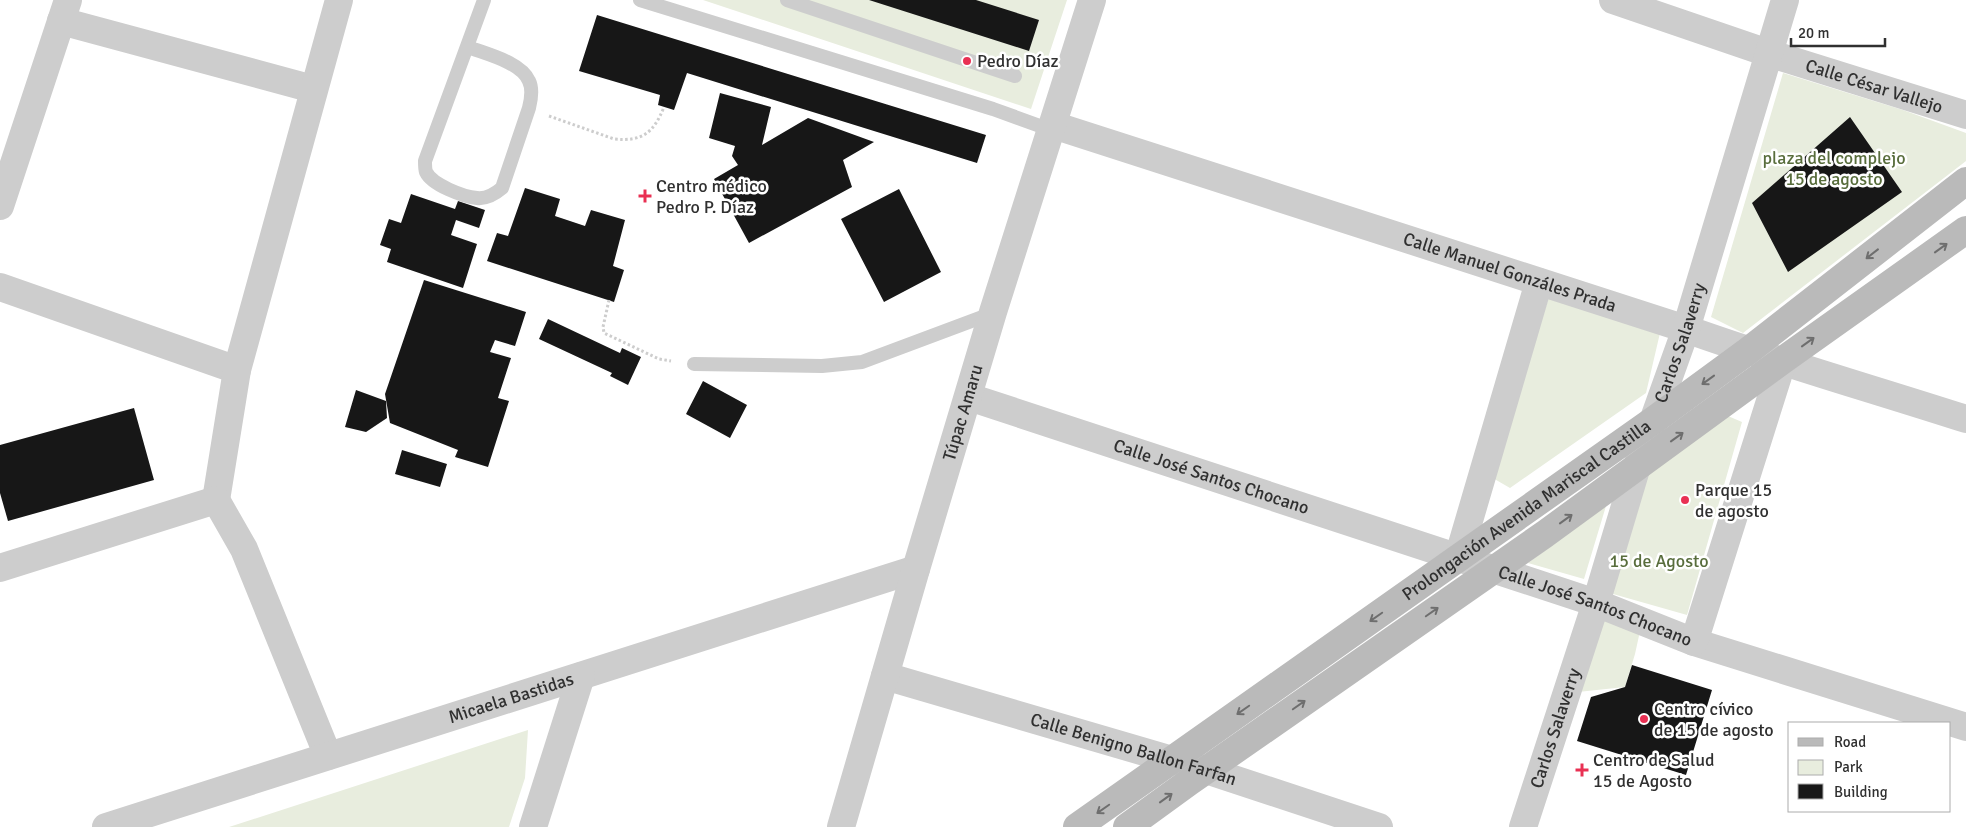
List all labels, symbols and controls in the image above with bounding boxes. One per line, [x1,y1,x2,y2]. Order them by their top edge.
scale bar [1791,15,1885,47]
text: 20 m [1798,24,1829,42]
place label: Pedro Díaz [977,50,1059,72]
street label: Calle César Vallejo [1803,54,1946,118]
marker: Pedro Díaz [961,55,973,67]
park label: plaza del complejo 15 de agosto [1763,147,1906,190]
place label: Centro médico Pedro P. Díaz [656,175,767,218]
marker: Centro médico Pedro P. Díaz [638,189,652,203]
street label: Calle Manuel Gonzáles Prada [1400,228,1619,317]
one-way arrow [1934,243,1948,253]
one-way arrow [1866,249,1879,260]
street label: Carlos Salaverry [1649,280,1710,406]
one-way arrow [1801,337,1815,347]
street label: Túpac Amaru [938,362,988,463]
one-way arrow [1702,375,1716,385]
street label: Prolongación Avenida Mariscal Castilla [1398,415,1655,605]
one-way arrow [1670,432,1684,442]
street label: Calle José Santos Chocano [1111,434,1312,519]
place label: Parque 15 de agosto [1695,479,1772,522]
marker: Parque 15 de agosto [1679,494,1691,506]
one-way arrow [1559,514,1573,524]
park label: 15 de Agosto [1609,550,1709,572]
street label: Calle José Santos Chocano [1495,561,1695,651]
one-way arrow [1425,607,1439,617]
one-way arrow [1370,611,1383,622]
street label: Carlos Salaverry [1525,665,1585,791]
street label: Micaela Bastidas [446,668,576,728]
place label: Centro cívico de 15 de agosto [1654,698,1774,741]
one-way arrow [1292,700,1306,710]
one-way arrow [1236,705,1250,715]
street label: Calle Benigno Ballon Farfan [1028,708,1239,790]
marker: Centro cívico de 15 de agosto [1638,713,1650,725]
legend [1788,722,1951,812]
text: Road [1834,733,1866,751]
place label: Centro de Salud 15 de Agosto [1593,749,1715,792]
text: Park [1834,758,1863,776]
marker: Centro de Salud 15 de Agosto [1575,763,1589,777]
text: Building [1834,783,1888,801]
one-way arrow [1159,793,1173,803]
one-way arrow [1096,804,1110,814]

